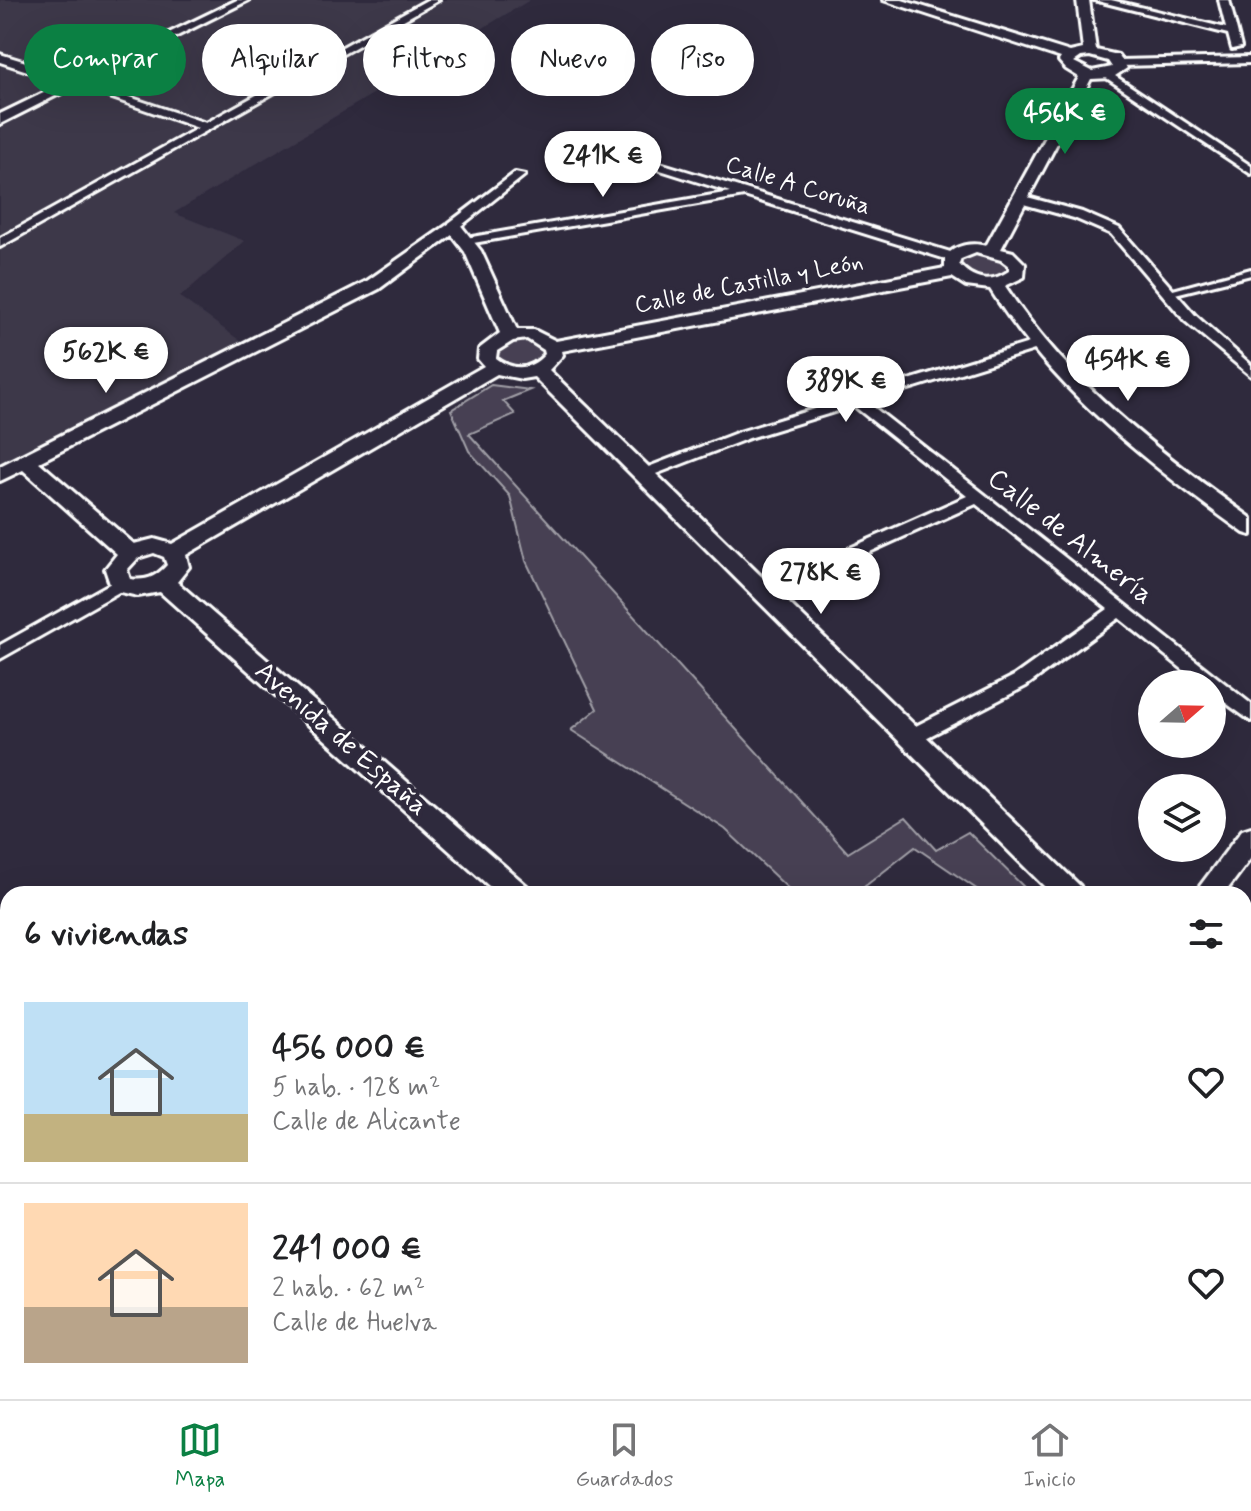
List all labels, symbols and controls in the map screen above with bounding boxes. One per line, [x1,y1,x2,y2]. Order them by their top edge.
chip: Comprar [24,24,186,96]
chip: Alquilar [202,24,347,96]
chip: Filtros [363,24,495,96]
chip: Nuevo [511,24,635,96]
chip: Piso [651,24,754,96]
pin: 456K € [1000,88,1130,156]
text: 456K € [1023,97,1107,131]
pin: 241K € [538,131,668,199]
text: 241K € [562,140,644,174]
street label: Calle A Coruña [722,149,874,223]
street label: Calle de Castilla y León [632,247,866,321]
pin: 562K € [41,327,171,395]
pin: 454K € [1063,335,1193,403]
text: 562K € [62,336,150,370]
text: 454K € [1085,344,1171,378]
pin: 389K € [781,356,911,424]
text: 389K € [805,365,887,399]
street label: Calle de Almería [979,461,1161,613]
pin: 278K € [756,548,886,616]
text: 278K € [780,557,862,591]
street label: Avenida de España [246,653,436,825]
north arrow [1138,670,1226,758]
map controls [1138,670,1226,862]
button: layers [1138,774,1226,862]
text: 6 viviendas [24,912,188,957]
icon: filters [1184,912,1228,956]
text: 456 000 € [272,1026,426,1071]
icon: home [88,1034,184,1130]
icon: heart [1184,1060,1228,1104]
text: 5 hab. · 128 m² [272,1071,440,1105]
text: Calle de Alicante [272,1105,461,1139]
text: 241 000 € [272,1227,422,1272]
icon: home [88,1235,184,1331]
icon: heart [1184,1261,1228,1305]
text: 2 hab. · 62 m² [272,1272,425,1306]
text: Calle de Huelva [272,1306,437,1340]
tab: Mapa [175,1418,225,1494]
tab: Guardados [575,1418,673,1494]
tab: Inicio [1023,1418,1076,1494]

